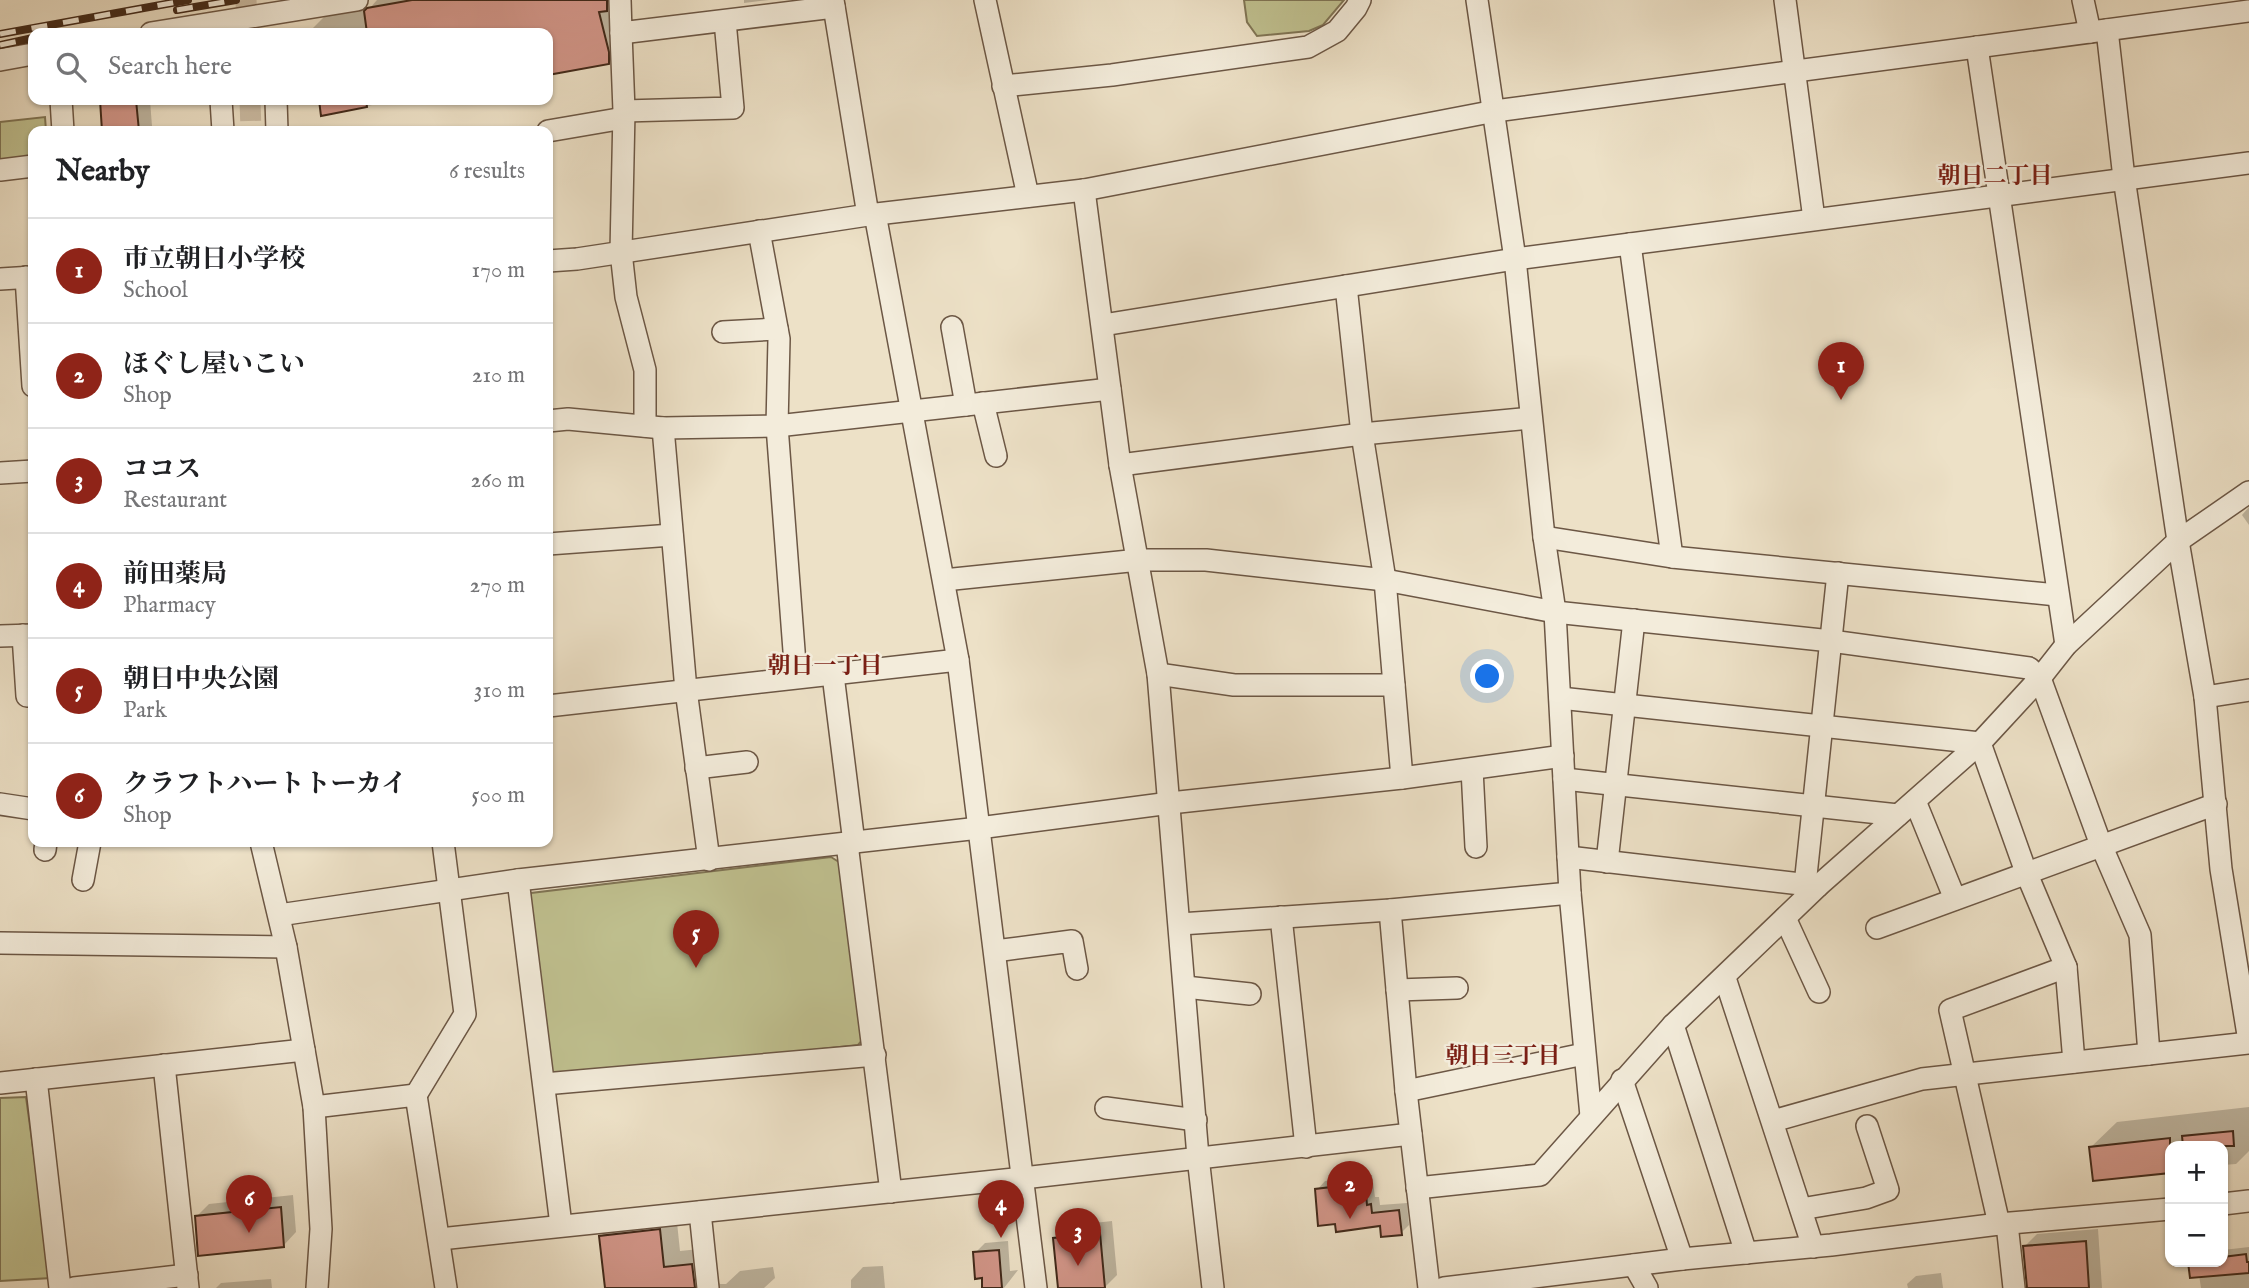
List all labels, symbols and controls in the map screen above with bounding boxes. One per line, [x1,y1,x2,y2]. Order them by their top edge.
search box [28,28,553,105]
icon: search [52,48,90,86]
text: Search here [108,50,232,83]
text: Nearby [56,153,149,191]
text: 6 results [449,157,525,186]
district label: 朝日二丁目 [1938,162,2053,191]
text: 市立朝日小学校 [123,243,305,276]
text: 1 [75,256,83,285]
text: 170 m [472,256,525,285]
text: School [123,276,188,305]
pin: 1 [1818,342,1864,400]
text: ほぐし屋いこい [123,348,305,381]
text: 2 [74,361,84,390]
text: 210 m [472,361,525,390]
text: Shop [123,381,172,410]
text: ココス [123,453,201,486]
text: 3 [75,466,83,495]
text: 260 m [470,466,525,495]
text: Restaurant [123,486,227,515]
text: 前田薬局 [123,558,227,591]
text: 4 [73,571,85,600]
text: 270 m [470,571,525,600]
text: Pharmacy [123,591,216,620]
district label: 朝日一丁目 [768,652,883,681]
your location [1470,659,1504,693]
text: 朝日中央公園 [123,663,279,696]
text: 5 [75,676,83,705]
text: 310 m [474,676,525,705]
text: Park [123,696,167,725]
text: クラフトハートトーカイ [123,768,407,801]
text: 6 [74,781,84,810]
text: 500 m [471,781,525,810]
text: Shop [123,801,172,830]
pin: 5 [673,910,719,968]
district label: 朝日三丁目 [1446,1042,1561,1071]
map controls [2165,1141,2228,1267]
button: + [2165,1141,2228,1204]
pin: 2 [1327,1161,1373,1219]
pin: 6 [226,1175,272,1233]
pin: 4 [978,1180,1024,1238]
button: − [2165,1204,2228,1267]
pin: 3 [1055,1208,1101,1266]

